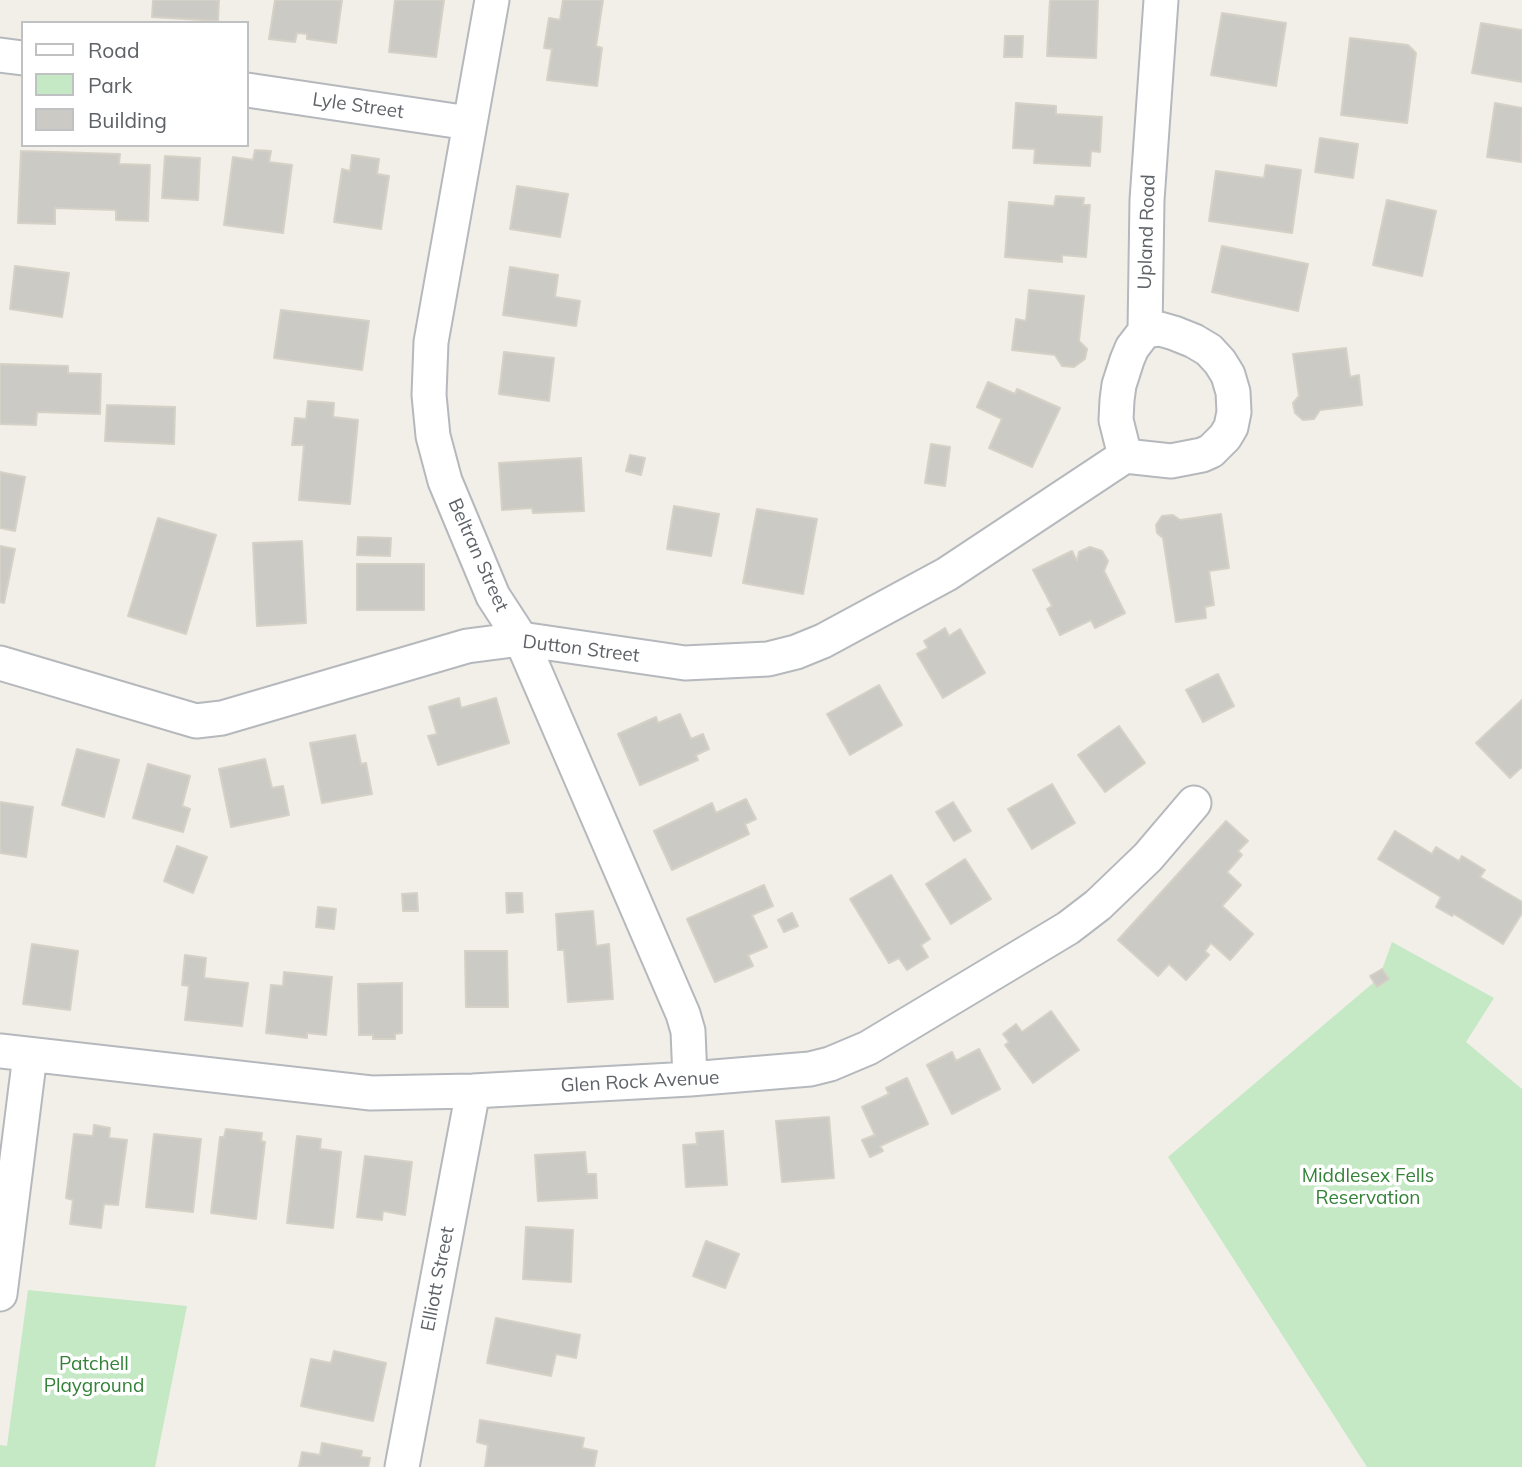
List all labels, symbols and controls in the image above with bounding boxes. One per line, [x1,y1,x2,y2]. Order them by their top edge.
legend [21,21,248,147]
text: Road [88,37,139,63]
text: Park [88,72,132,98]
street label: Lyle Street [311,88,405,124]
text: Building [88,107,167,133]
street label: Upland Road [1134,174,1160,290]
street label: Beltran Street [443,495,513,615]
street label: Dutton Street [521,631,641,667]
street label: Glen Rock Avenue [560,1066,720,1098]
park label: Middlesex Fells Reservation [1302,1165,1434,1209]
street label: Elliott Street [417,1225,459,1333]
park label: Patchell Playground [44,1353,144,1397]

